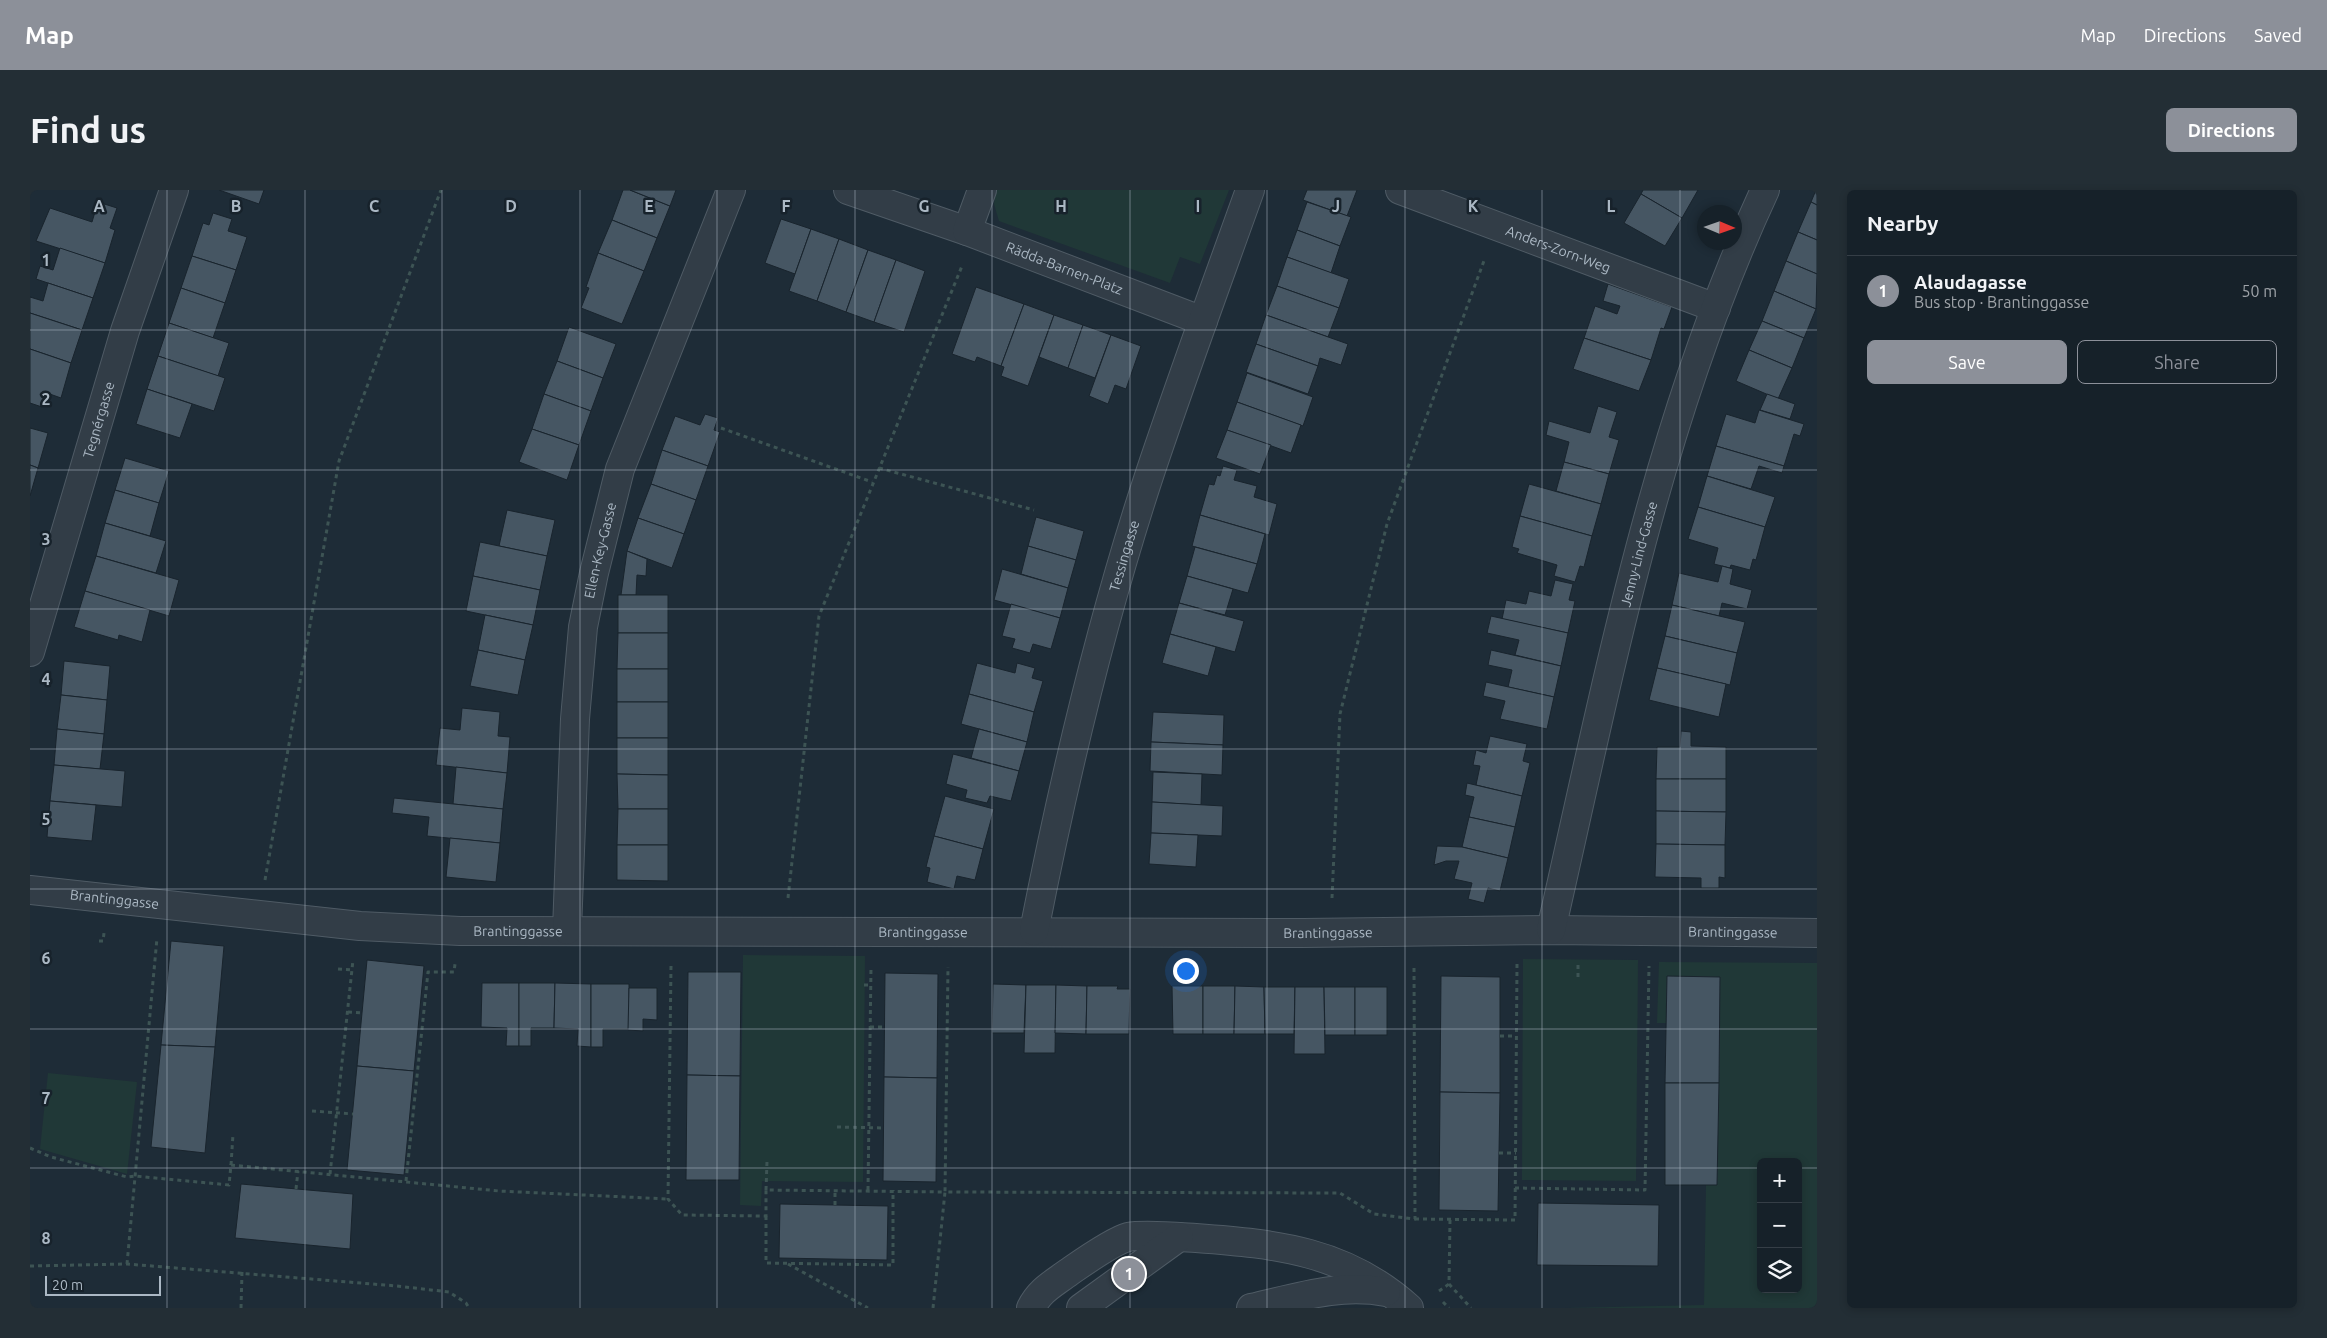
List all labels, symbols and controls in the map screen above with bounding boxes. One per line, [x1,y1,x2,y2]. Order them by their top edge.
text: Map [25,22,74,49]
text: Map [2080,25,2116,45]
text: Directions [2144,25,2226,45]
text: Saved [2254,25,2302,45]
button: Directions [2166,108,2297,152]
text: Find us [30,110,146,150]
text: A [93,197,105,215]
text: B [231,197,241,215]
text: C [369,197,379,215]
text: D [505,197,517,215]
text: E [644,197,654,215]
text: F [782,197,791,215]
text: G [918,197,930,215]
text: H [1055,197,1067,215]
text: I [1196,197,1200,215]
text: J [1332,197,1340,215]
text: K [1468,197,1479,215]
text: L [1607,197,1616,215]
north arrow [1697,205,1742,250]
text: Nearby [1867,211,1938,235]
street label: Anders-Zorn-Weg [1504,222,1613,276]
street label: Rädda-Barnen-Platz [1004,239,1125,298]
text: 1 [41,251,51,269]
text: Alaudagasse [1914,271,2027,293]
text: 1 [1878,282,1888,300]
text: 50 m [2241,282,2277,300]
text: Bus stop · Brantinggasse [1914,293,2089,311]
button: Save [1867,340,2067,384]
button: Share [2077,340,2277,384]
street label: Tegnérgasse [80,380,118,460]
text: 2 [41,390,51,408]
street label: Jenny-Lind-Gasse [1617,500,1660,609]
street label: Ellen-Key-Gasse [581,501,619,600]
street label: Tessingasse [1106,518,1142,593]
text: 3 [41,530,51,548]
text: 4 [41,670,51,688]
text: 5 [41,810,51,828]
street label: Brantinggasse [69,886,160,912]
street label: Brantinggasse [473,923,563,939]
street label: Brantinggasse [878,924,968,940]
street label: Brantinggasse [1283,924,1373,941]
street label: Brantinggasse [1688,924,1778,941]
text: 6 [41,949,51,967]
your location [1173,958,1199,984]
text: 7 [41,1089,51,1107]
map controls [1757,1158,1802,1293]
button: + [1757,1158,1802,1203]
button: − [1757,1203,1802,1248]
text: 8 [41,1229,51,1247]
button: layers [1757,1248,1802,1293]
pin: 1 [1113,1255,1145,1293]
scale bar [45,1273,161,1296]
text: 20 m [52,1277,83,1293]

